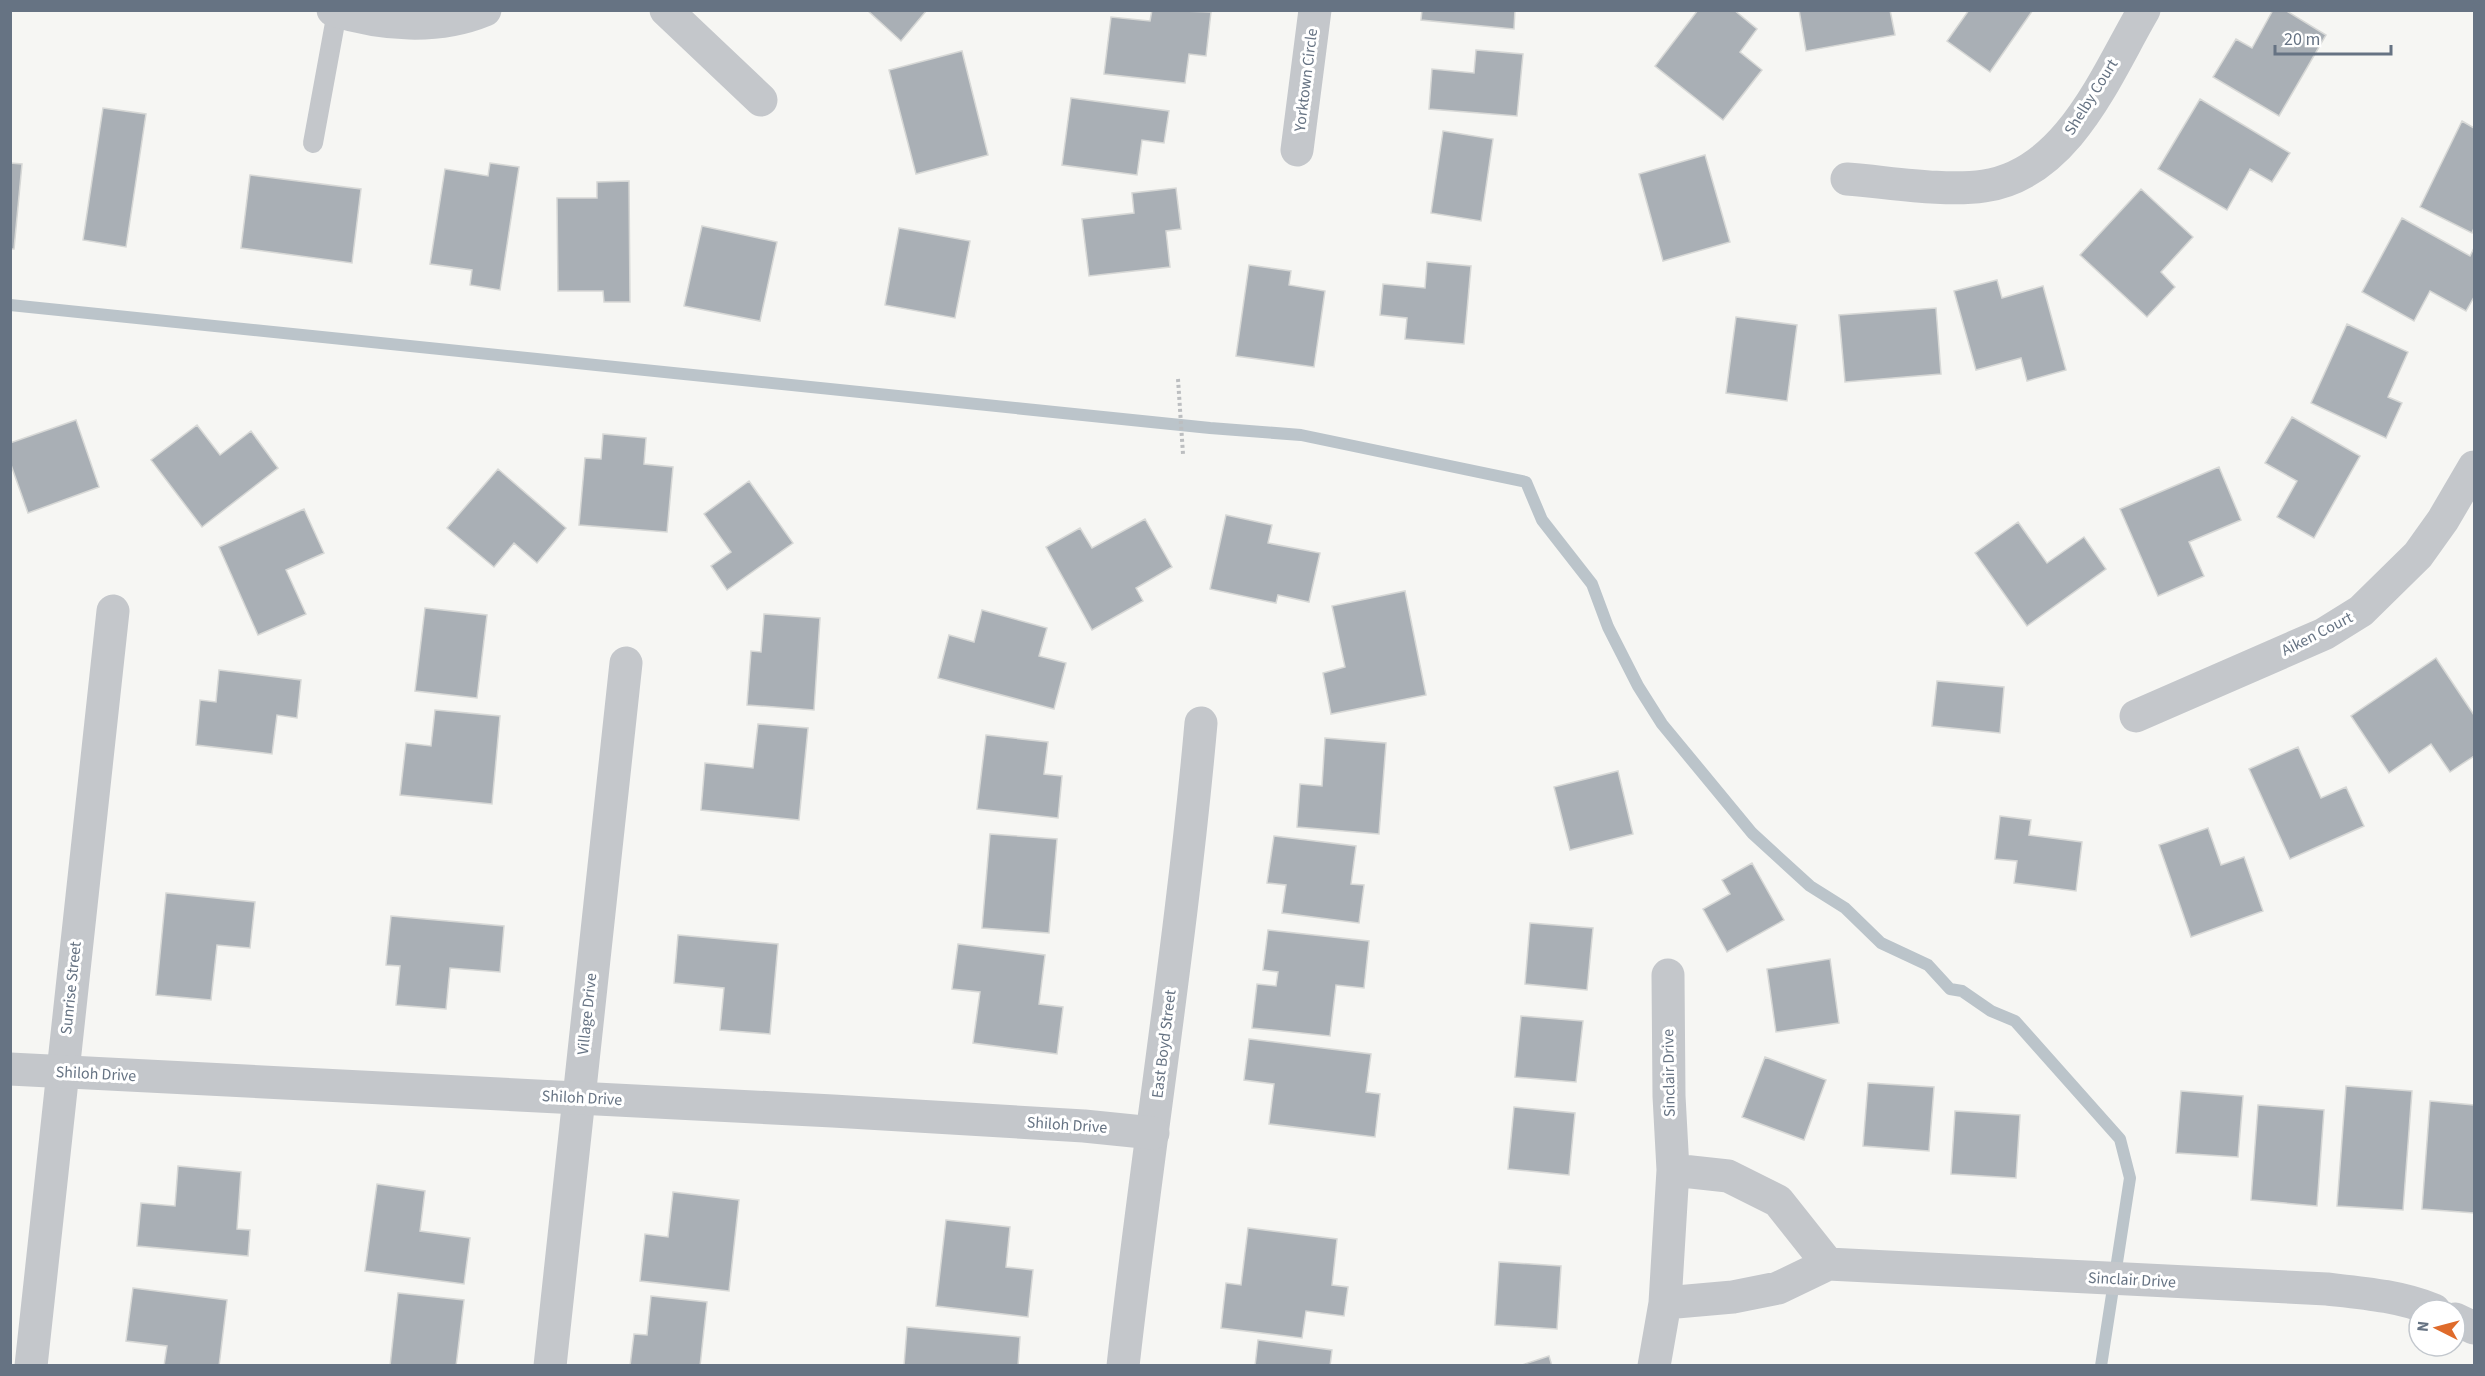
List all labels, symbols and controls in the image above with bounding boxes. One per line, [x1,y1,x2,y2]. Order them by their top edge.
scale bar [2275,18,2390,56]
street label: Yorktown Circle [1289,27,1323,134]
text: 20 m [2284,27,2320,52]
street label: Shelby Court [2059,54,2123,139]
street label: Aiken Court [2277,606,2357,661]
street label: Sunrise Street [55,940,87,1036]
street label: Village Drive [572,972,602,1056]
street label: East Boyd Street [1146,988,1182,1099]
street label: Sinclair Drive [1657,1029,1681,1117]
street label: Shiloh Drive [55,1061,137,1087]
street label: Shiloh Drive [541,1085,623,1111]
street label: Shiloh Drive [1026,1111,1108,1139]
street label: Sinclair Drive [2087,1267,2177,1293]
north arrow [2407,1298,2467,1358]
text: N [2412,1320,2435,1333]

